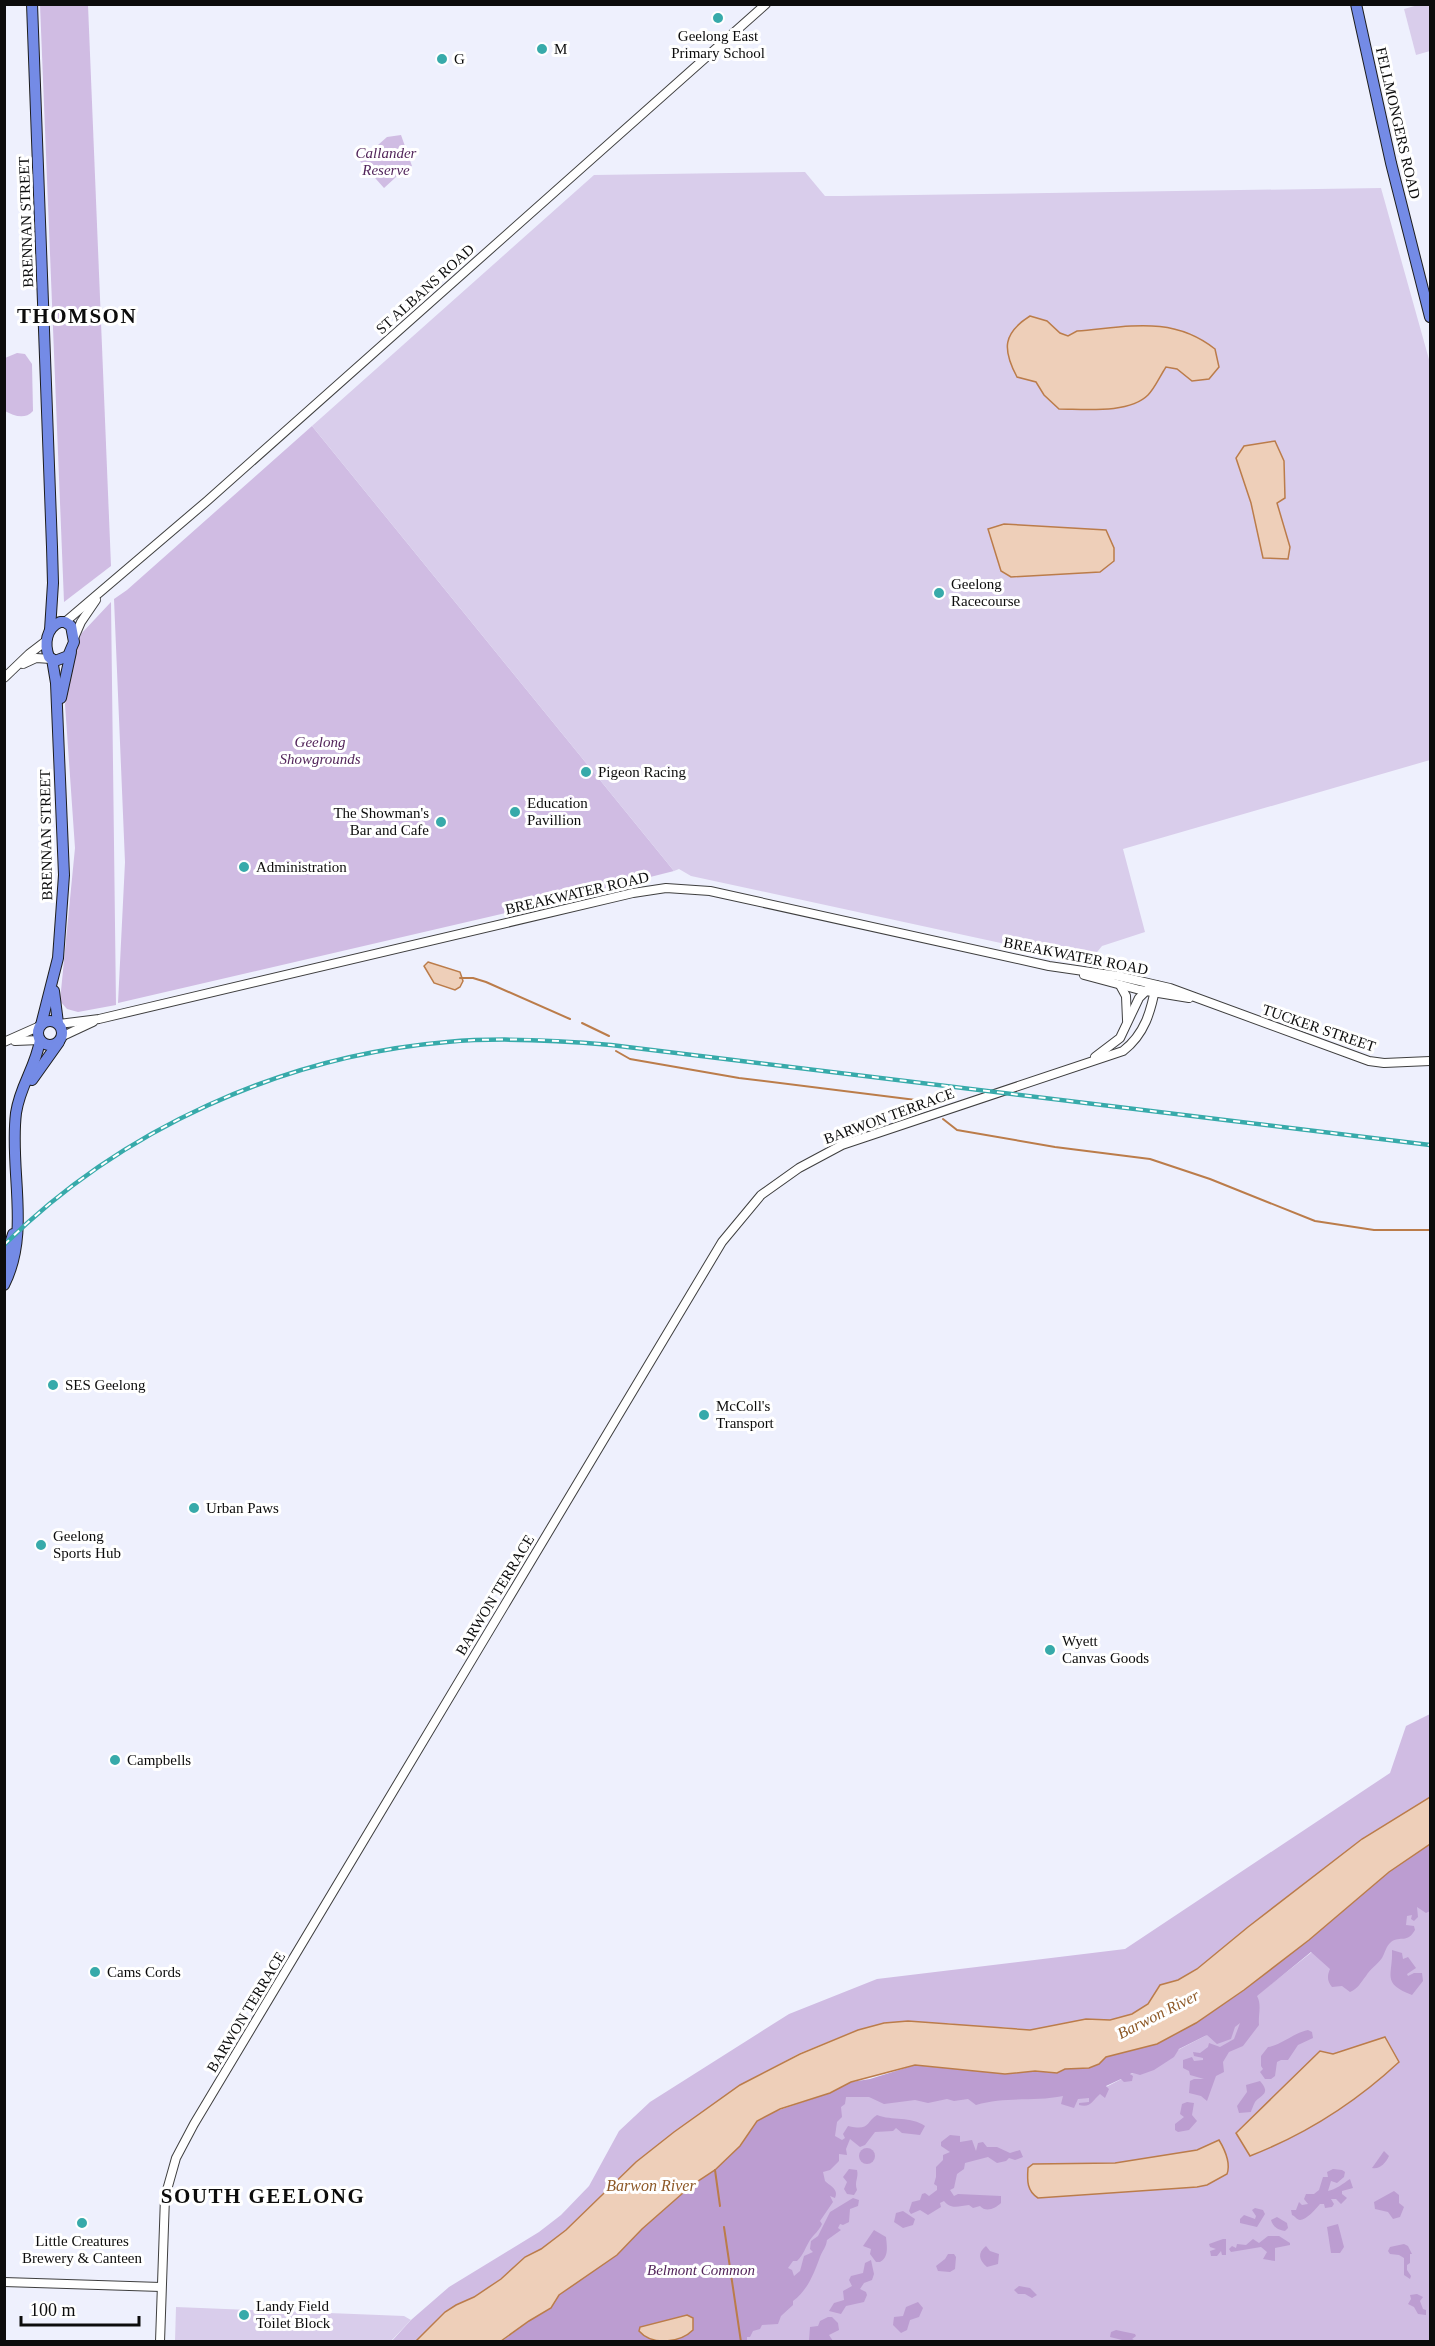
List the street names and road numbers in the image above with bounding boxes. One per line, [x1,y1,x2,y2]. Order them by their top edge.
street label: FELLMONGERS ROAD [1373,45,1423,201]
street label: BRENNAN STREET [16,156,36,288]
street label: ST ALBANS ROAD [373,241,477,337]
street label: BRENNAN STREET [37,769,55,901]
street label: BREAKWATER ROAD [504,869,651,917]
street label: BREAKWATER ROAD [1002,934,1150,978]
street label: TUCKER STREET [1260,1001,1378,1055]
street label: BARWON TERRACE [822,1085,956,1147]
street label: BARWON TERRACE [453,1532,537,1658]
street label: BARWON TERRACE [204,1949,288,2075]

